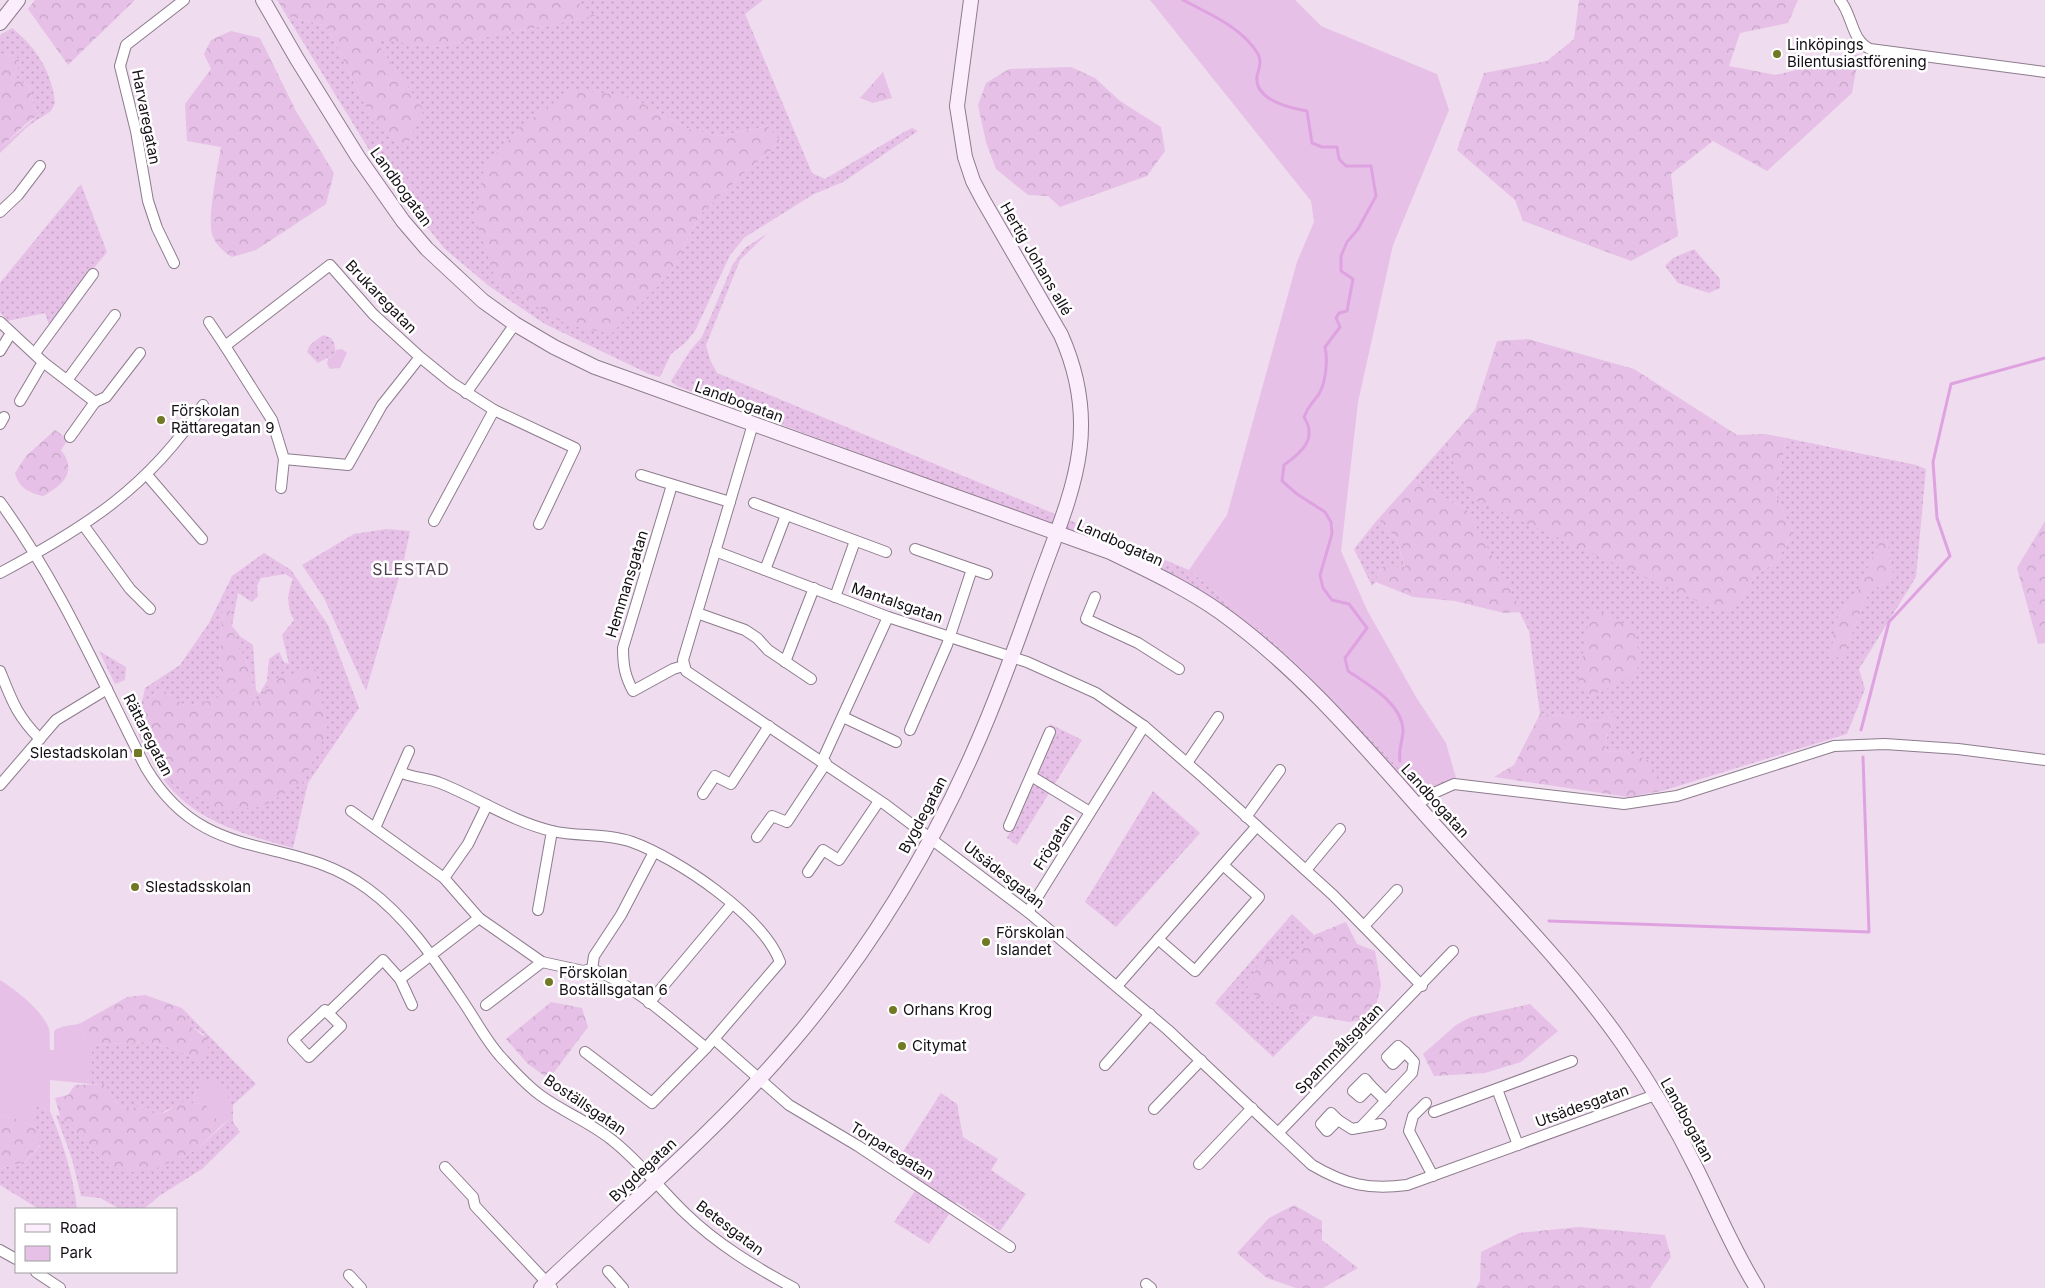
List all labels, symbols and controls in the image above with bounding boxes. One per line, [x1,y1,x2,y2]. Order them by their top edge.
place label: Linköpings Bilentusiastförening [1787,35,1927,71]
marker: Linköpings Bilentusiastförening [1771,48,1783,60]
street label: Harvaregatan [128,68,165,166]
street label: Landbogatan [366,143,436,230]
street label: Hertig Johans allé [996,199,1077,319]
street label: Brukaregatan [342,256,421,337]
street label: Landbogatan [692,377,786,426]
place label: Förskolan Rättaregatan 9 [171,401,275,437]
marker: Förskolan Rättaregatan 9 [155,414,167,426]
street label: Landbogatan [1074,515,1167,570]
street label: Hemmansgatan [601,528,652,640]
district label: SLESTAD [372,559,450,579]
street label: Mantalsgatan [849,578,945,627]
street label: Rättaregatan [120,690,177,779]
place label: Slestadskolan [30,743,128,762]
marker: Slestadskolan [132,747,144,759]
street label: Landbogatan [1397,760,1474,842]
street label: Bygdegatan [894,773,951,857]
street label: Frögatan [1029,810,1078,873]
street label: Utsädesgatan [960,837,1049,912]
place label: Slestadsskolan [145,877,251,896]
marker: Slestadsskolan [129,881,141,893]
place label: Förskolan Islandet [996,923,1065,959]
marker: Förskolan Islandet [980,936,992,948]
place label: Förskolan Boställsgatan 6 [559,963,668,999]
marker: Förskolan Boställsgatan 6 [543,976,555,988]
place label: Orhans Krog [903,1000,992,1019]
street label: Spannmålsgatan [1291,1000,1386,1098]
marker: Orhans Krog [887,1004,899,1016]
place label: Citymat [912,1036,967,1055]
marker: Citymat [896,1040,908,1052]
street label: Boställsgatan [541,1070,630,1139]
street label: Landbogatan [1657,1074,1718,1165]
street label: Utsädesgatan [1533,1080,1631,1131]
street label: Torparegatan [847,1117,938,1184]
street label: Bygdegatan [605,1134,680,1206]
street label: Betesgatan [693,1196,768,1259]
legend [15,1208,178,1273]
text: Road [60,1218,96,1237]
text: Park [60,1243,93,1262]

